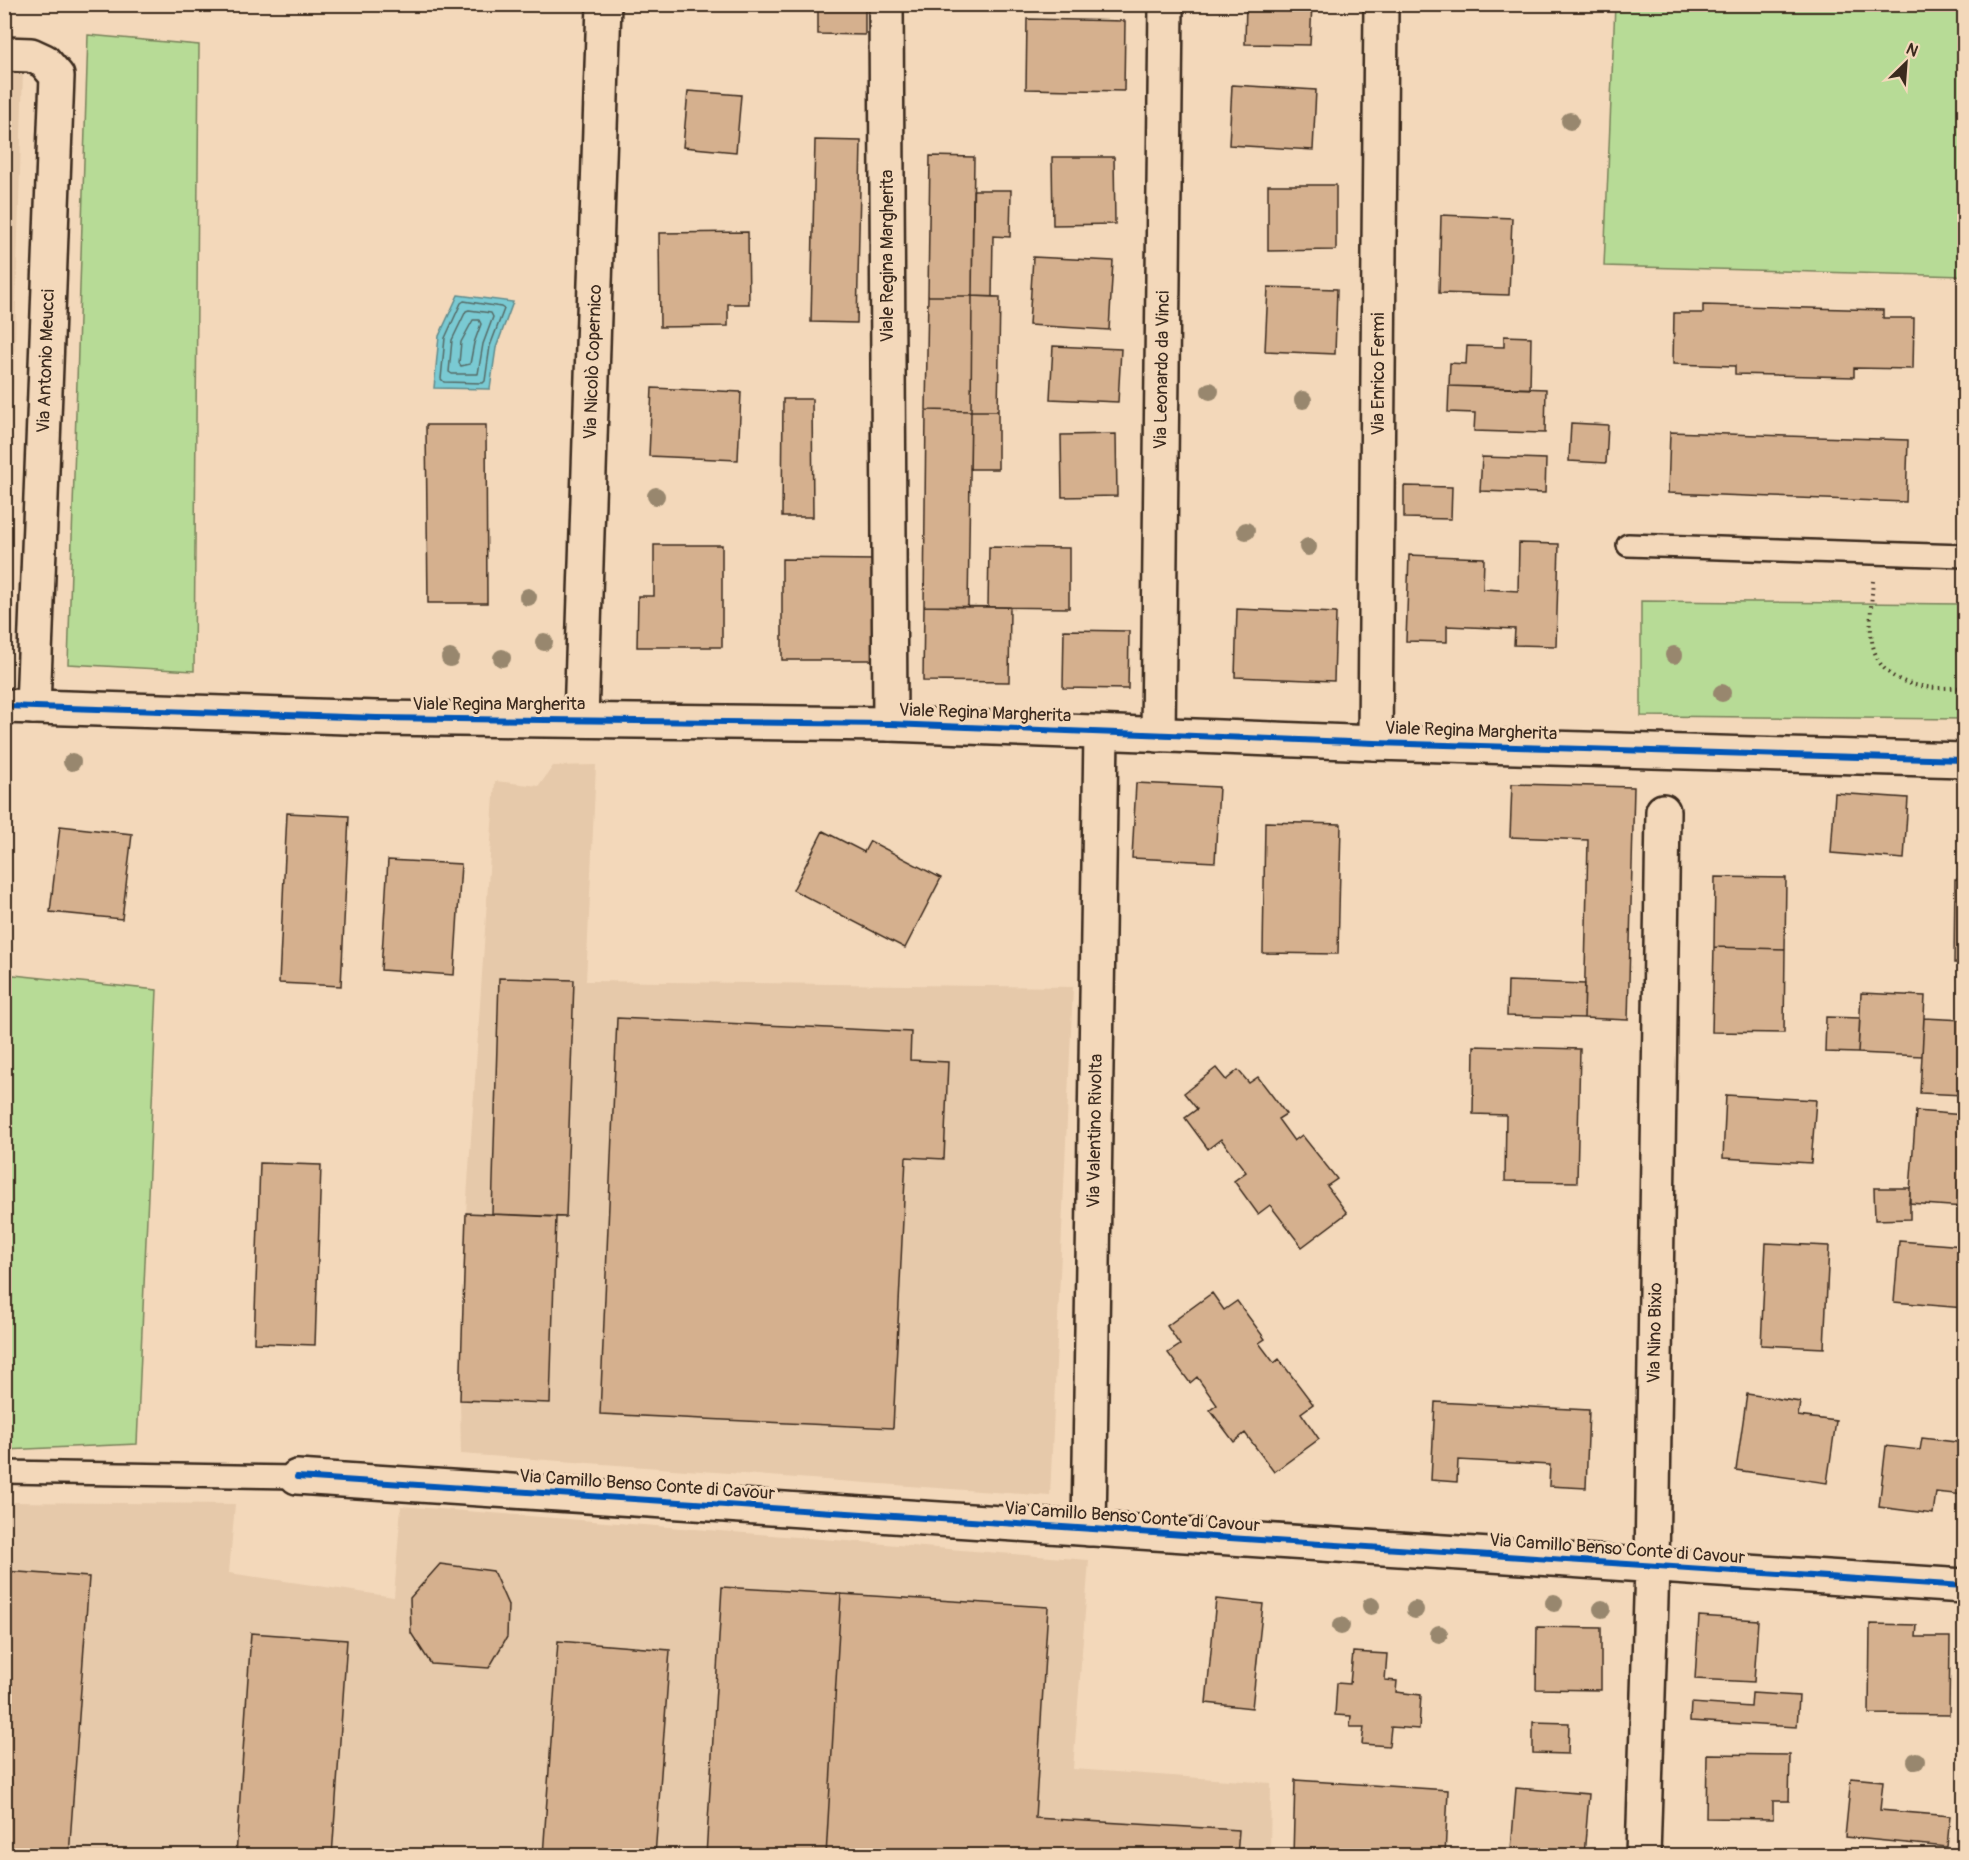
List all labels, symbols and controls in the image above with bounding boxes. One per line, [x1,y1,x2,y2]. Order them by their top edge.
north arrow [1876,33,1936,93]
text: N [1903,39,1921,62]
street label: Viale Regina Margherita [876,170,899,342]
street label: Via Nicolò Copernico [579,284,607,440]
street label: Via Antonio Meucci [32,289,60,433]
street label: Via Leonardo da Vinci [1149,290,1175,450]
street label: Via Enrico Fermi [1367,313,1390,435]
street label: Viale Regina Margherita [413,693,585,716]
street label: Viale Regina Margherita [898,698,1072,728]
street label: Viale Regina Margherita [1384,716,1558,746]
street label: Via Valentino Rivolta [1082,1054,1108,1208]
street label: Via Nino Bixio [1643,1282,1667,1384]
street label: Via Camillo Benso Conte di Cavour [518,1465,776,1505]
street label: Via Camillo Benso Conte di Cavour [1003,1497,1261,1537]
street label: Via Camillo Benso Conte di Cavour [1488,1529,1746,1569]

